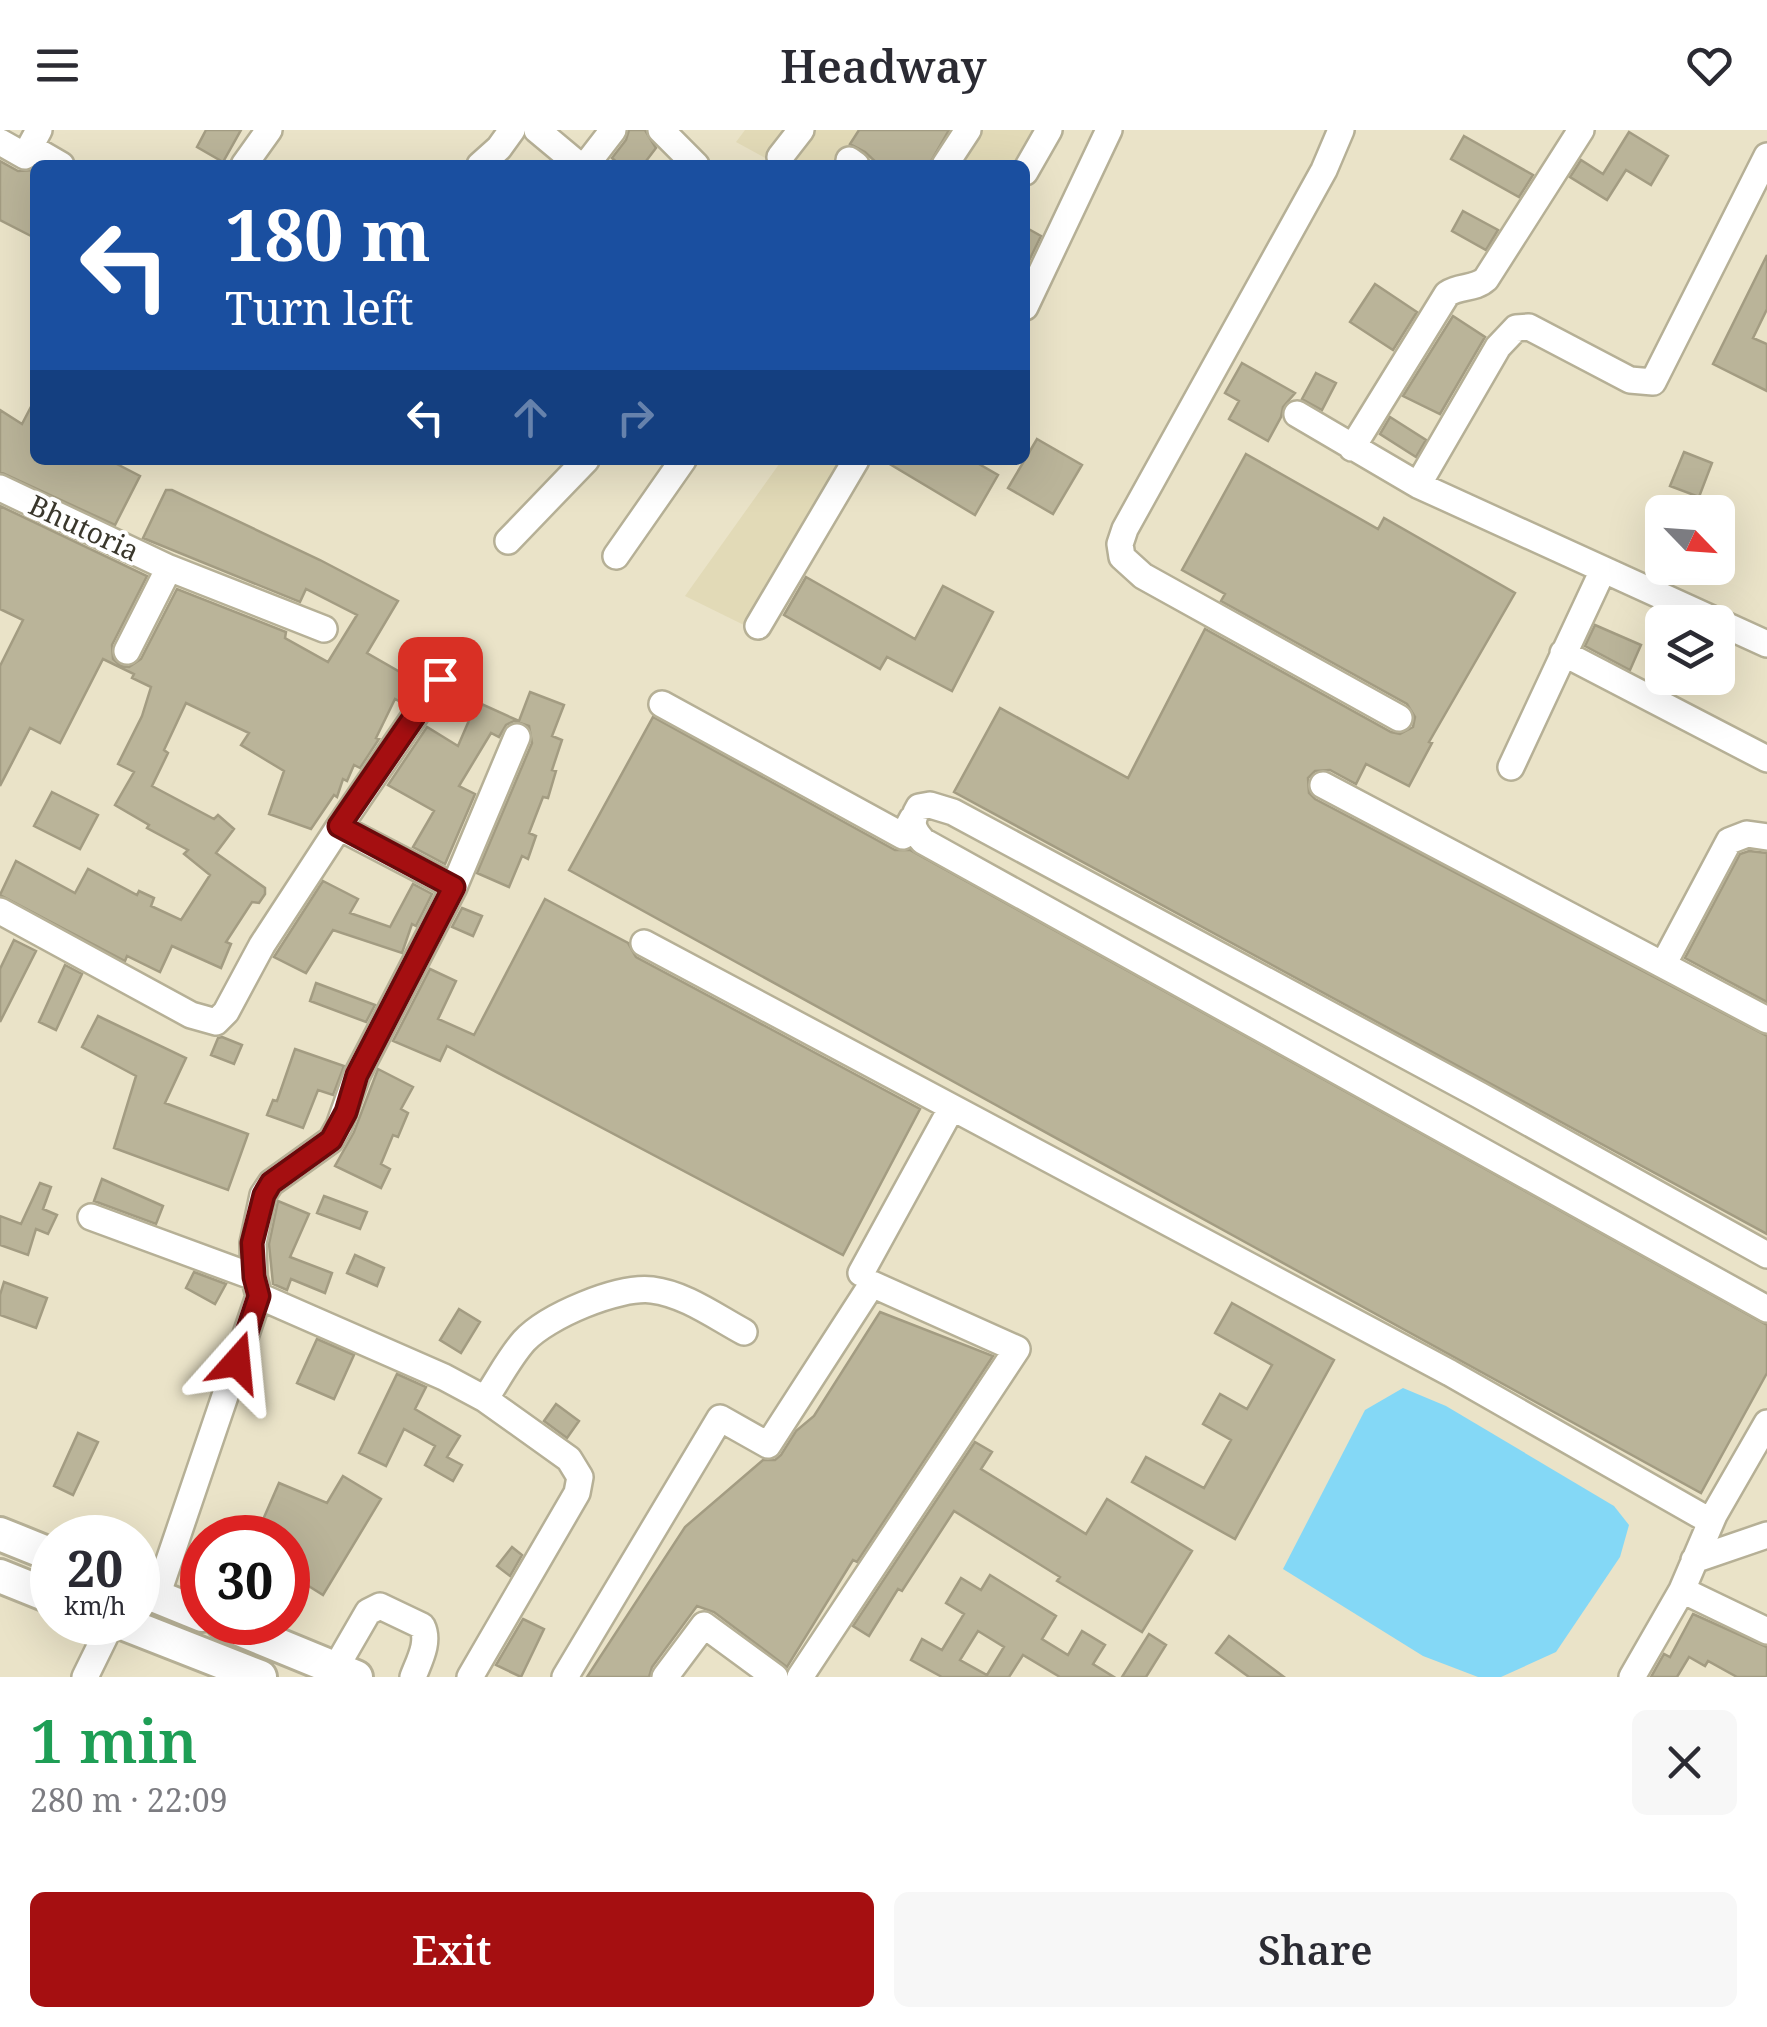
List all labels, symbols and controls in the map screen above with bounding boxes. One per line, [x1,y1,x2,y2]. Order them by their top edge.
text: Headway [780,35,987,96]
icon: menu [30,38,85,93]
icon: heart [1682,38,1737,93]
text: 180 m [225,186,431,282]
icon: left [60,200,190,330]
text: Turn left [225,277,414,338]
icon: left [398,390,453,445]
icon: ahead [503,390,558,445]
icon: right [608,390,663,445]
street label: Bhutoria [23,485,146,569]
north arrow [1645,495,1735,585]
map controls [1645,495,1735,695]
button: layers [1645,605,1735,695]
pin [398,637,483,722]
icon: arrive [413,652,468,707]
position arrow [185,1310,289,1414]
speed limit sign: 30 [180,1515,310,1645]
text: 20 [67,1534,123,1602]
text: km/h [64,1588,126,1622]
text: 1 min [30,1699,198,1781]
button: close [1632,1710,1737,1815]
text: 280 m · 22:09 [30,1778,228,1821]
button: Exit [30,1892,874,2007]
button: Share [894,1892,1737,2007]

